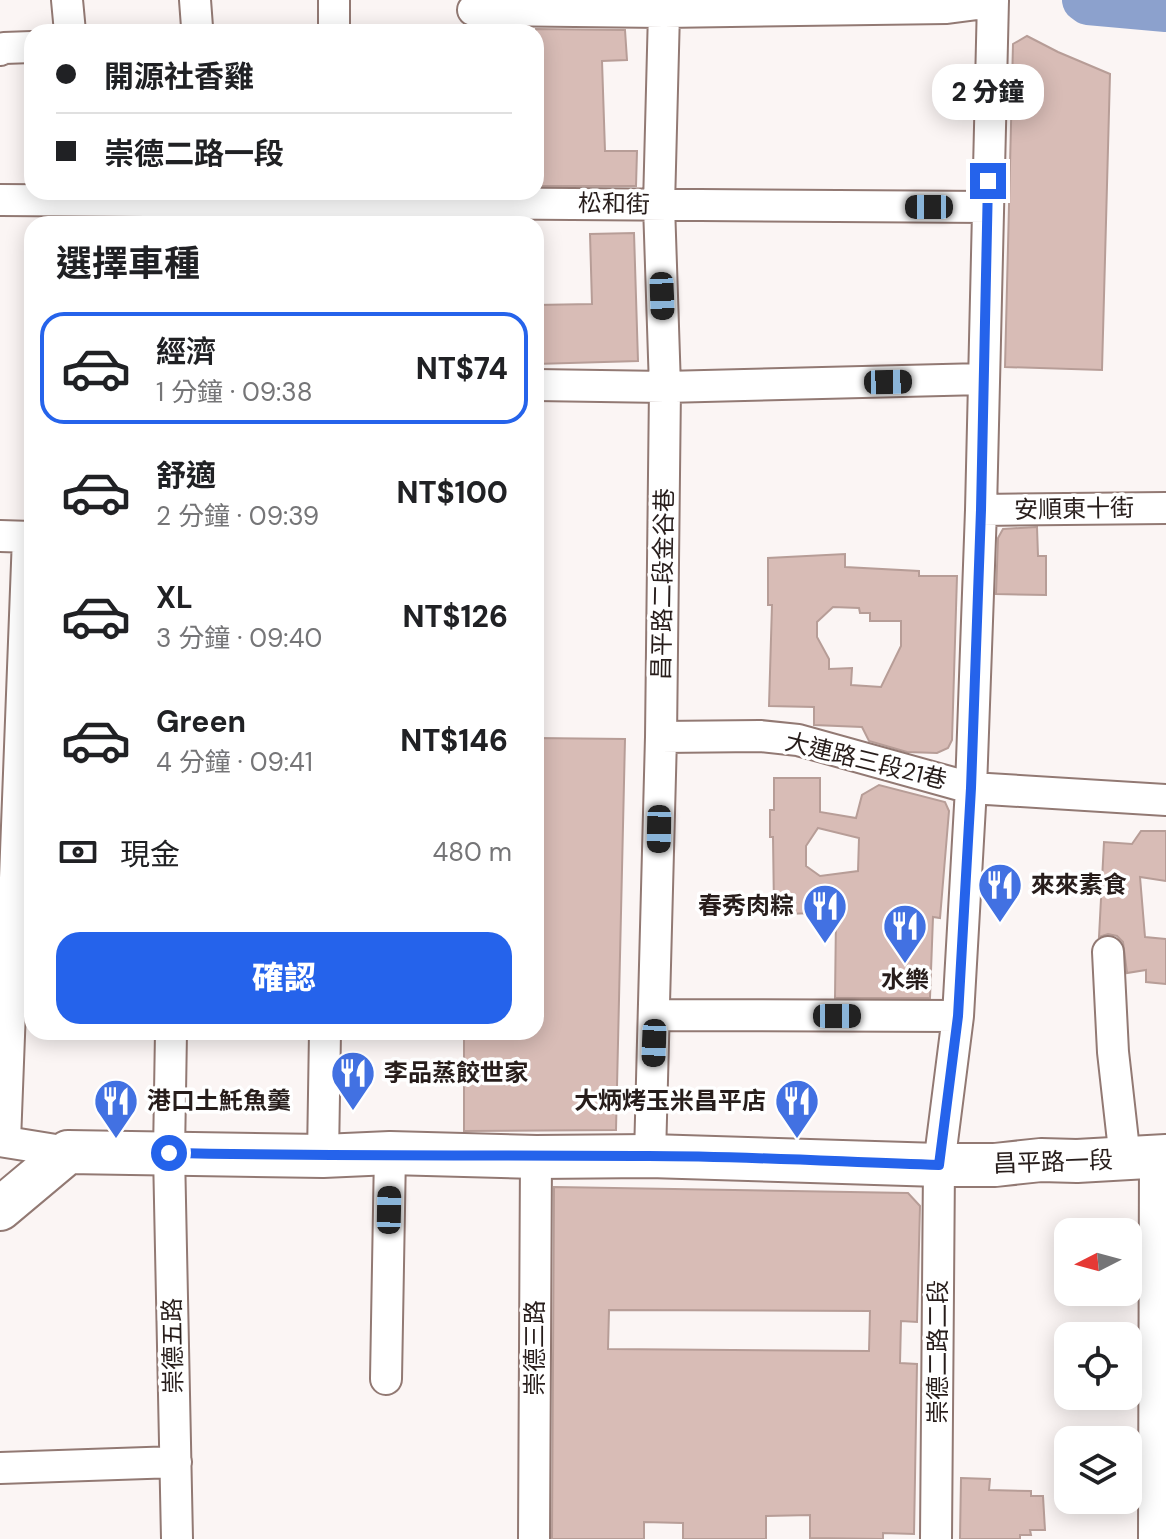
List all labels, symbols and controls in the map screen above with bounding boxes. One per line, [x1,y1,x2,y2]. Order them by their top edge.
text: 開源社香雞 [104,57,254,96]
callout: 2 分鐘 [932,65,1044,121]
text: 2 分鐘 [951,75,1025,109]
text: 崇德二路一段 [104,134,284,173]
route end [970,163,1006,199]
street label: 松和街 [578,187,650,220]
car [905,195,953,219]
text: 選擇車種 [56,240,200,287]
car [649,272,675,320]
icon: car [60,332,132,404]
text: 經濟 [156,332,216,371]
text: NT$74 [416,349,508,388]
car [864,370,912,394]
text: 1 分鐘 · 09:38 [156,375,313,409]
icon: car [60,456,132,528]
text: 舒適 [156,456,216,495]
text: NT$100 [397,473,508,512]
street label: 昌平路二段金谷巷 [645,488,680,680]
street label: 安順東十街 [1014,492,1134,525]
text: 2 分鐘 · 09:39 [156,499,319,533]
text: XL [156,578,193,617]
icon: car [60,580,132,652]
text: NT$126 [403,597,508,636]
text: 3 分鐘 · 09:40 [156,621,322,655]
text: Green [156,702,246,741]
icon: car [60,704,132,776]
text: NT$146 [400,721,508,760]
street label: 大連路三段21巷 [782,725,950,796]
text: 4 分鐘 · 09:41 [156,745,313,779]
car [647,805,671,853]
icon: cash [56,830,100,874]
text: 現金 [120,835,180,874]
text: 480 m [433,835,512,869]
restaurant icon: 來來素食 [976,861,1024,924]
place label: 來來素食 [1031,869,1127,900]
restaurant icon: 春秀肉粽 [801,882,849,945]
place label: 春秀肉粽 [698,890,794,921]
restaurant icon: 水樂 [881,902,929,965]
button: 確認 [56,932,512,1024]
place label: 水樂 [881,964,929,995]
car [813,1004,861,1028]
car [641,1019,667,1067]
restaurant icon: 李品蒸餃世家 [329,1049,377,1112]
place label: 李品蒸餃世家 [384,1057,528,1088]
restaurant icon: 港口土魠魚羹 [92,1077,140,1140]
restaurant icon: 大炳烤玉米昌平店 [773,1077,821,1140]
place label: 港口土魠魚羹 [147,1085,291,1116]
place label: 大炳烤玉米昌平店 [574,1085,766,1116]
route start [151,1135,187,1171]
street label: 昌平路一段 [992,1144,1113,1179]
car [377,1186,401,1234]
north arrow [1054,1218,1142,1306]
map controls [1054,1218,1142,1514]
street label: 崇德二路二段 [922,1280,953,1424]
street label: 崇德五路 [156,1298,189,1394]
street label: 崇德三路 [519,1300,550,1396]
button: locate [1054,1322,1142,1410]
button: layers [1054,1426,1142,1514]

